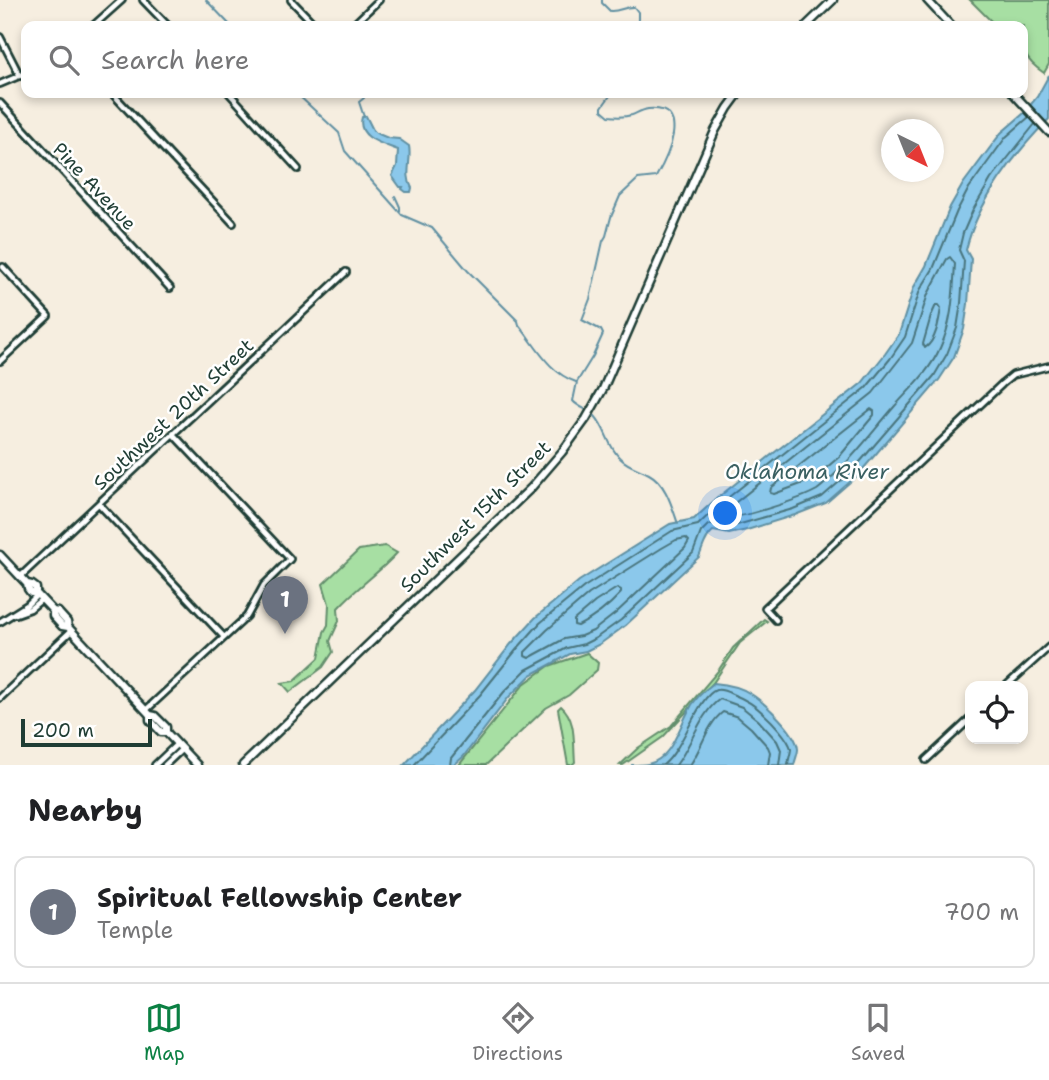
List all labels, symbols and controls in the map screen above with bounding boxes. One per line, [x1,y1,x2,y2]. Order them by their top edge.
search box [21,21,1028,98]
icon: search [45,41,83,79]
text: Search here [101,42,250,77]
north arrow [881,119,944,182]
street label: Pine Avenue [47,137,142,236]
street label: Southwest 20th Street [88,333,259,495]
street label: Southwest 15th Street [394,435,556,597]
water label: Oklahoma River [725,458,890,486]
your location [708,496,742,530]
pin: 1 [262,576,308,634]
map controls [965,681,1028,744]
button: locate [965,681,1028,744]
scale bar [21,716,152,748]
text: 200 m [32,718,94,743]
text: Nearby [28,790,143,831]
text: Spiritual Fellowship Center [97,880,462,915]
text: 1 [48,897,58,927]
text: 700 m [944,897,1019,927]
text: Temple [97,915,174,945]
tab: Map [144,999,185,1066]
tab: Directions [473,999,563,1066]
tab: Saved [851,999,905,1066]

